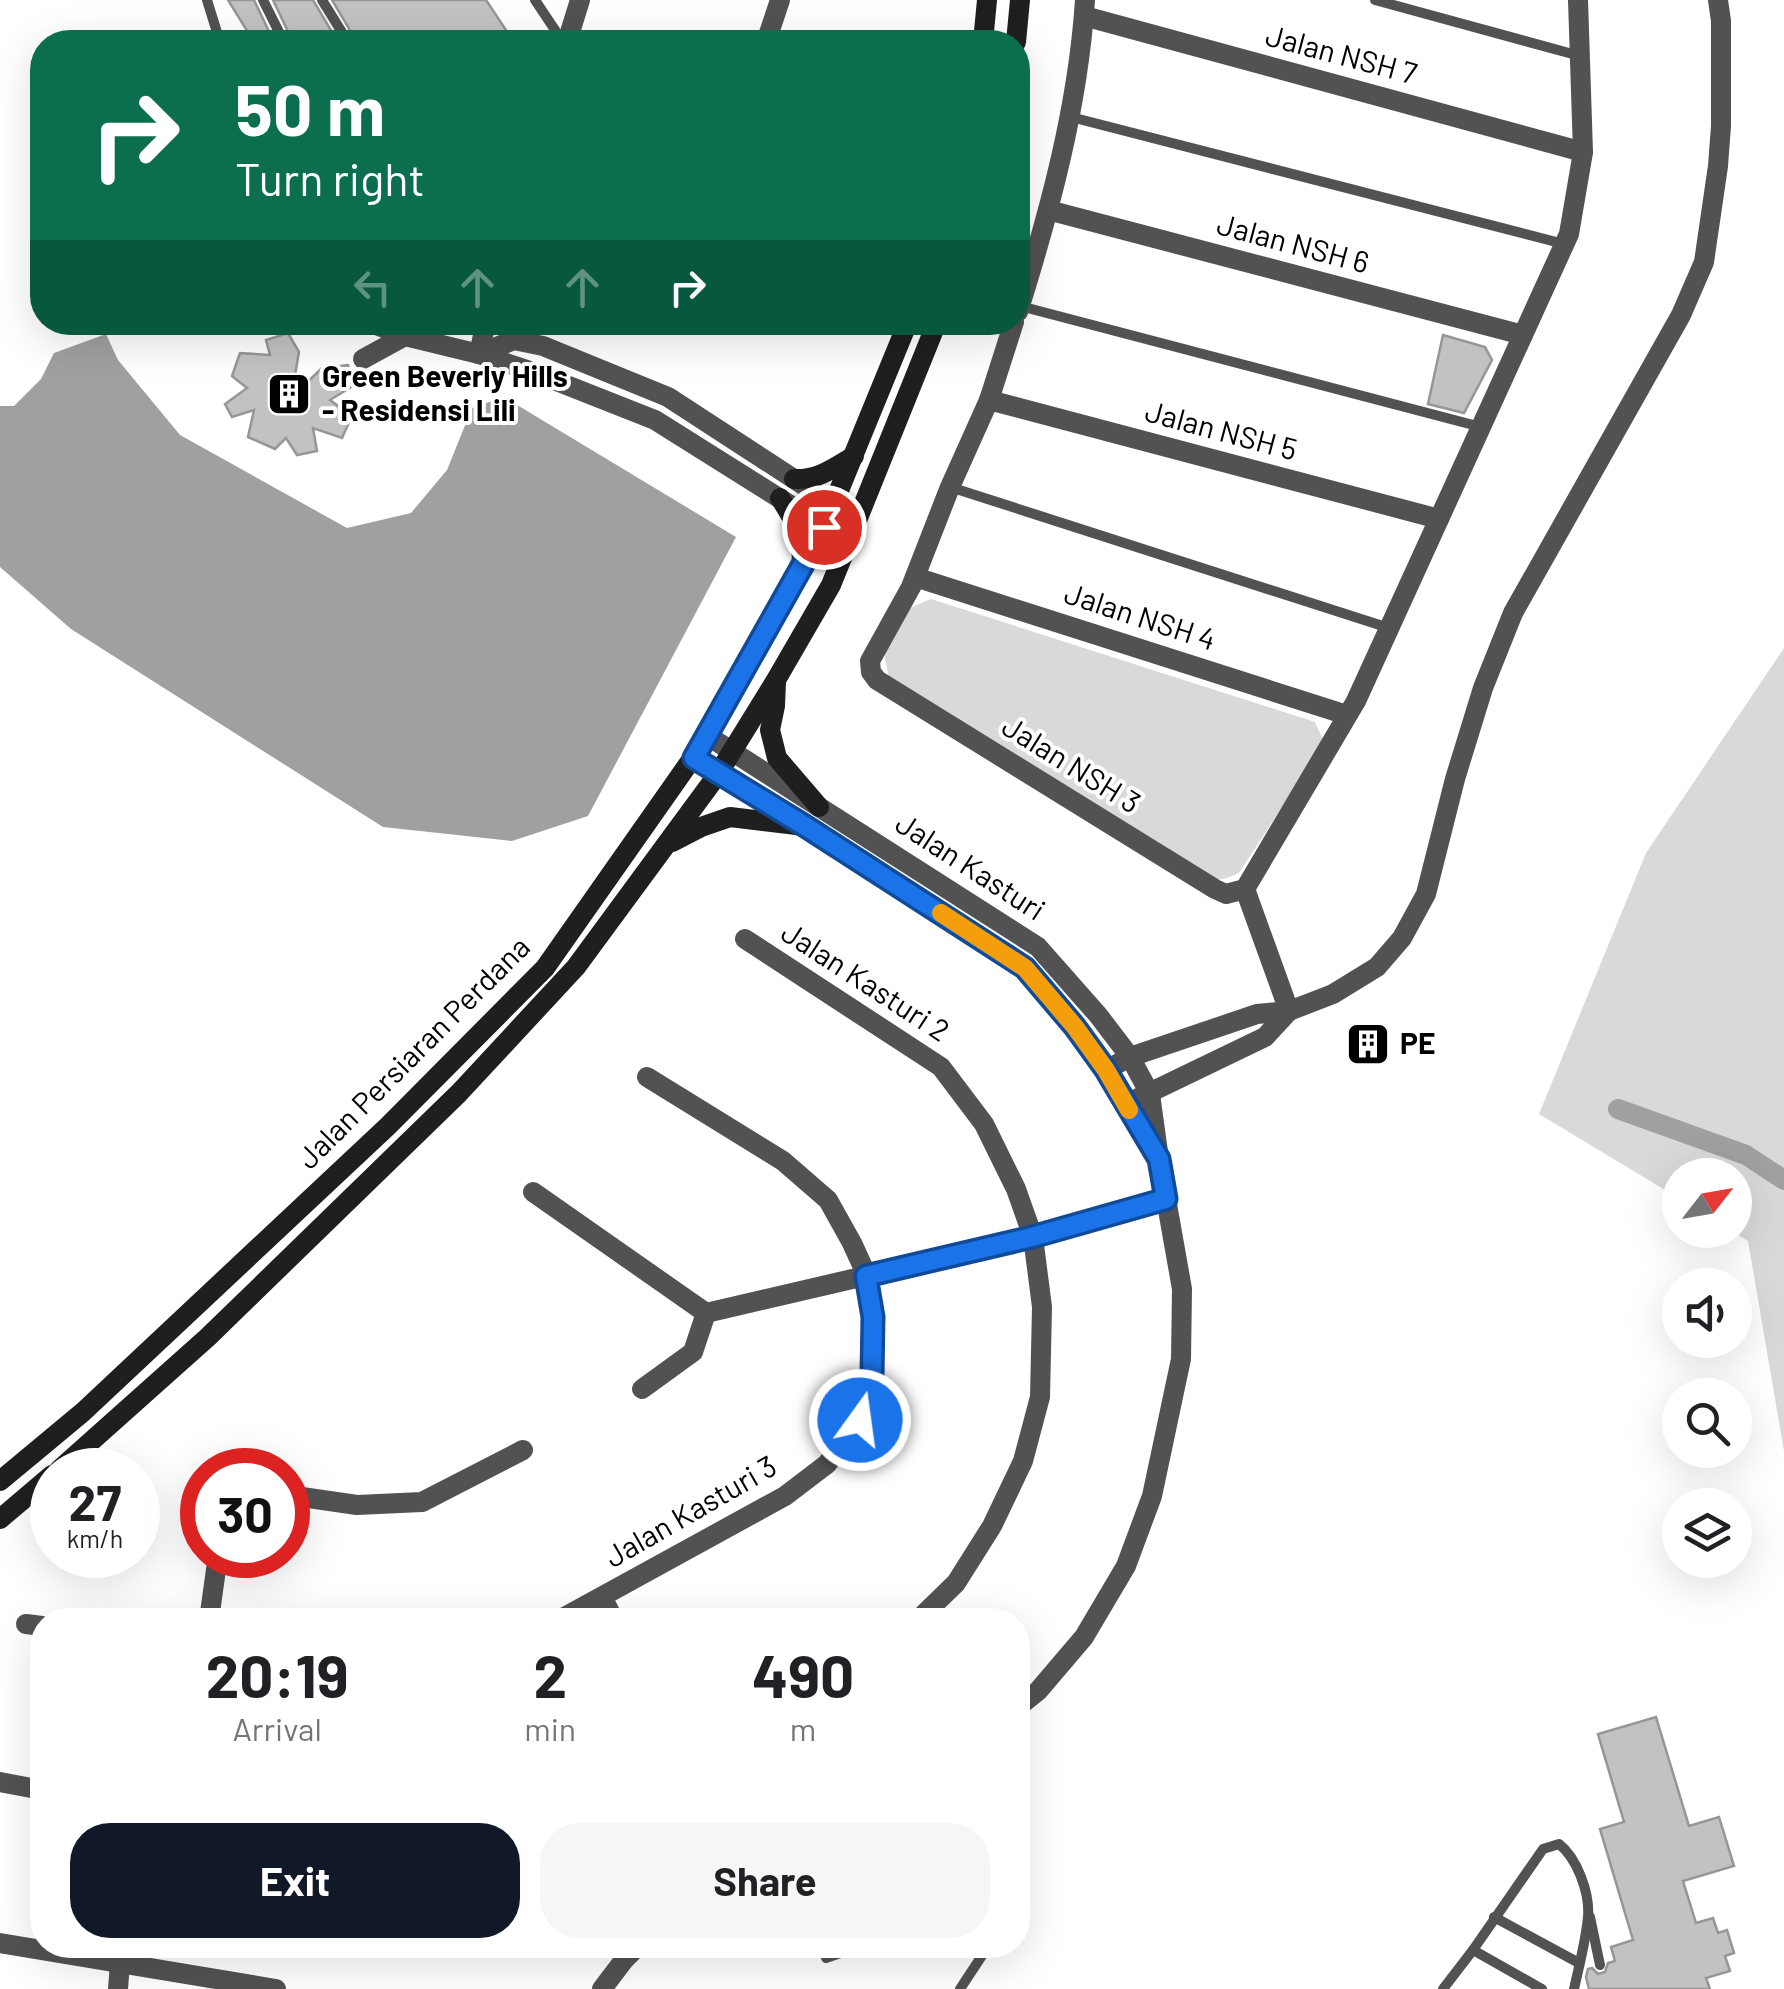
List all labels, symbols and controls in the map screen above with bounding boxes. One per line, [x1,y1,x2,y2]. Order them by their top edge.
street label: Jalan NSH 7 [1262,16,1421,90]
text: 50 m [235,66,385,150]
icon: right [70,70,200,200]
text: Turn right [235,151,425,205]
street label: Jalan NSH 6 [1214,205,1373,280]
icon: left [345,260,400,315]
icon: ahead [450,260,505,315]
icon: ahead [555,260,610,315]
icon: right [660,260,715,315]
place label: Green Beverly Hills - Residensi Lili [322,357,568,427]
building icon: Green Beverly Hills - Residensi Lili [266,371,312,417]
street label: Jalan NSH 5 [1142,392,1301,467]
pin [782,485,867,570]
icon: arrive [797,500,852,555]
street label: Jalan NSH 4 [1060,574,1221,656]
street label: Jalan NSH 3 [996,707,1148,820]
street label: Jalan Kasturi [890,804,1052,927]
street label: Jalan Kasturi 2 [775,913,957,1048]
street label: Jalan Persiaran Perdana [289,928,536,1175]
building icon: PE [1345,1021,1391,1067]
place label: PE [1400,1024,1435,1060]
north arrow [1662,1158,1752,1248]
map controls [1662,1158,1752,1578]
button: sound [1662,1268,1752,1358]
position arrow [808,1368,912,1472]
button: search [1662,1378,1752,1468]
street label: Jalan Kasturi 3 [598,1447,782,1574]
speed limit sign: 30 [180,1448,310,1578]
text: 27 [69,1471,121,1531]
button: layers [1662,1488,1752,1578]
text: km/h [67,1523,123,1553]
text: 20:19 [206,1638,349,1710]
text: 2 [533,1638,567,1710]
text: 490 [752,1638,854,1710]
text: Arrival [232,1709,322,1747]
text: min [524,1709,576,1747]
text: m [790,1709,816,1747]
button: Exit [70,1823,520,1938]
button: Share [540,1823,990,1938]

